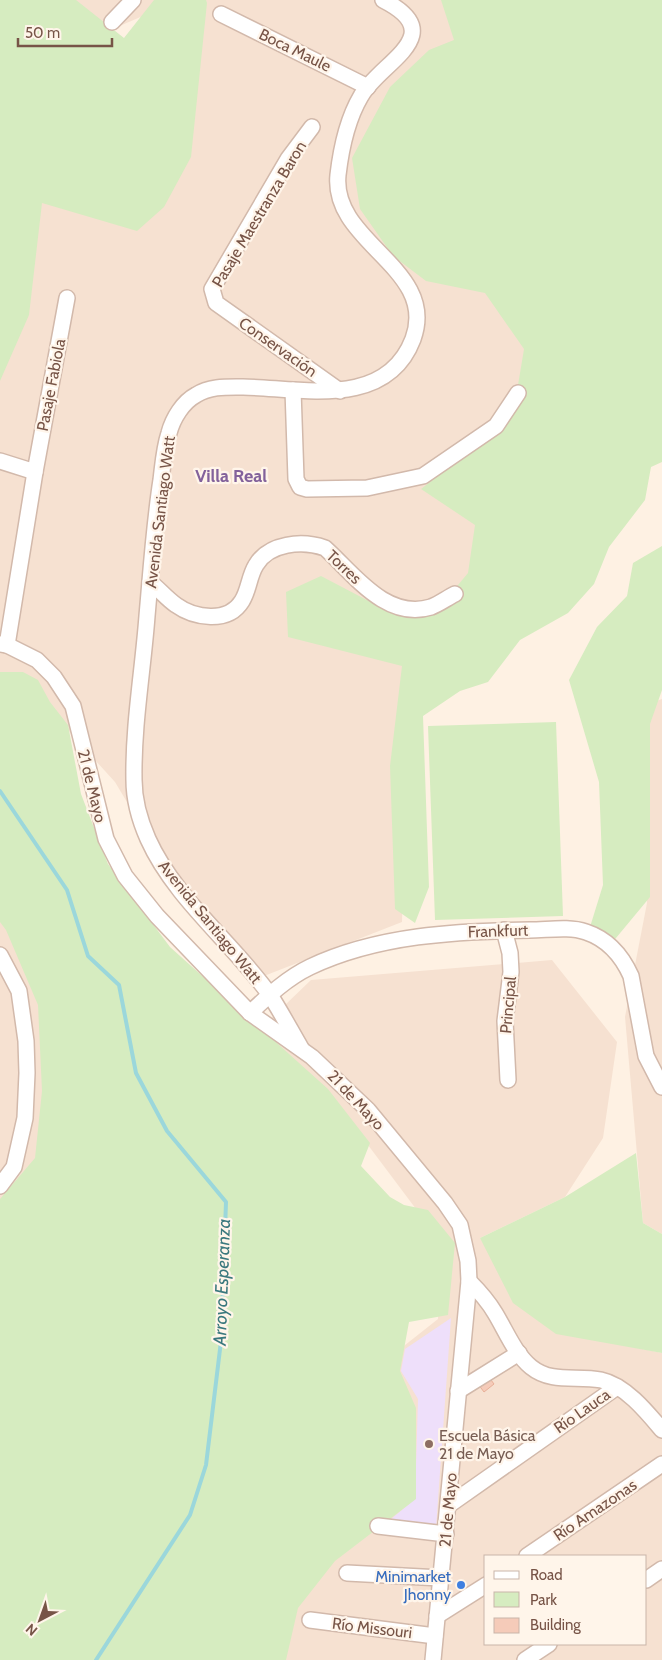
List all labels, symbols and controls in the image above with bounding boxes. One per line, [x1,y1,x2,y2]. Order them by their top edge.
scale bar [18,15,111,47]
text: 50 m [25,24,60,42]
street label: Boca Maule [256,24,334,76]
street label: Pasaje Maestranza Baron [208,137,310,291]
street label: Conservación [235,313,321,381]
street label: Pasaje Fabiola [33,337,69,433]
street label: Avenida Santiago Watt [141,434,179,589]
district label: Villa Real [195,465,267,487]
street label: Torres [323,546,366,588]
street label: 21 de Mayo [74,747,110,825]
street label: Avenida Santiago Watt [154,856,266,988]
street label: Frankfurt [467,920,529,942]
street label: Principal [496,975,520,1034]
street label: 21 de Mayo [324,1066,389,1134]
water label: Arroyo Esperanza [209,1218,235,1347]
street label: Río Lauca [550,1385,614,1437]
place label: Escuela Básica 21 de Mayo [439,1426,536,1463]
marker: Escuela Básica 21 de Mayo [423,1438,435,1450]
street label: 21 de Mayo [435,1472,461,1548]
street label: Río Amazonas [550,1475,641,1545]
legend [484,1555,647,1645]
text: Road [530,1566,563,1584]
place label: Minimarket Jhonny [375,1567,452,1604]
marker: Minimarket Jhonny [455,1579,467,1591]
text: Park [530,1591,557,1609]
north arrow [15,1595,65,1645]
street label: Río Missouri [331,1614,413,1642]
text: Building [530,1616,581,1634]
text: N [22,1620,41,1640]

